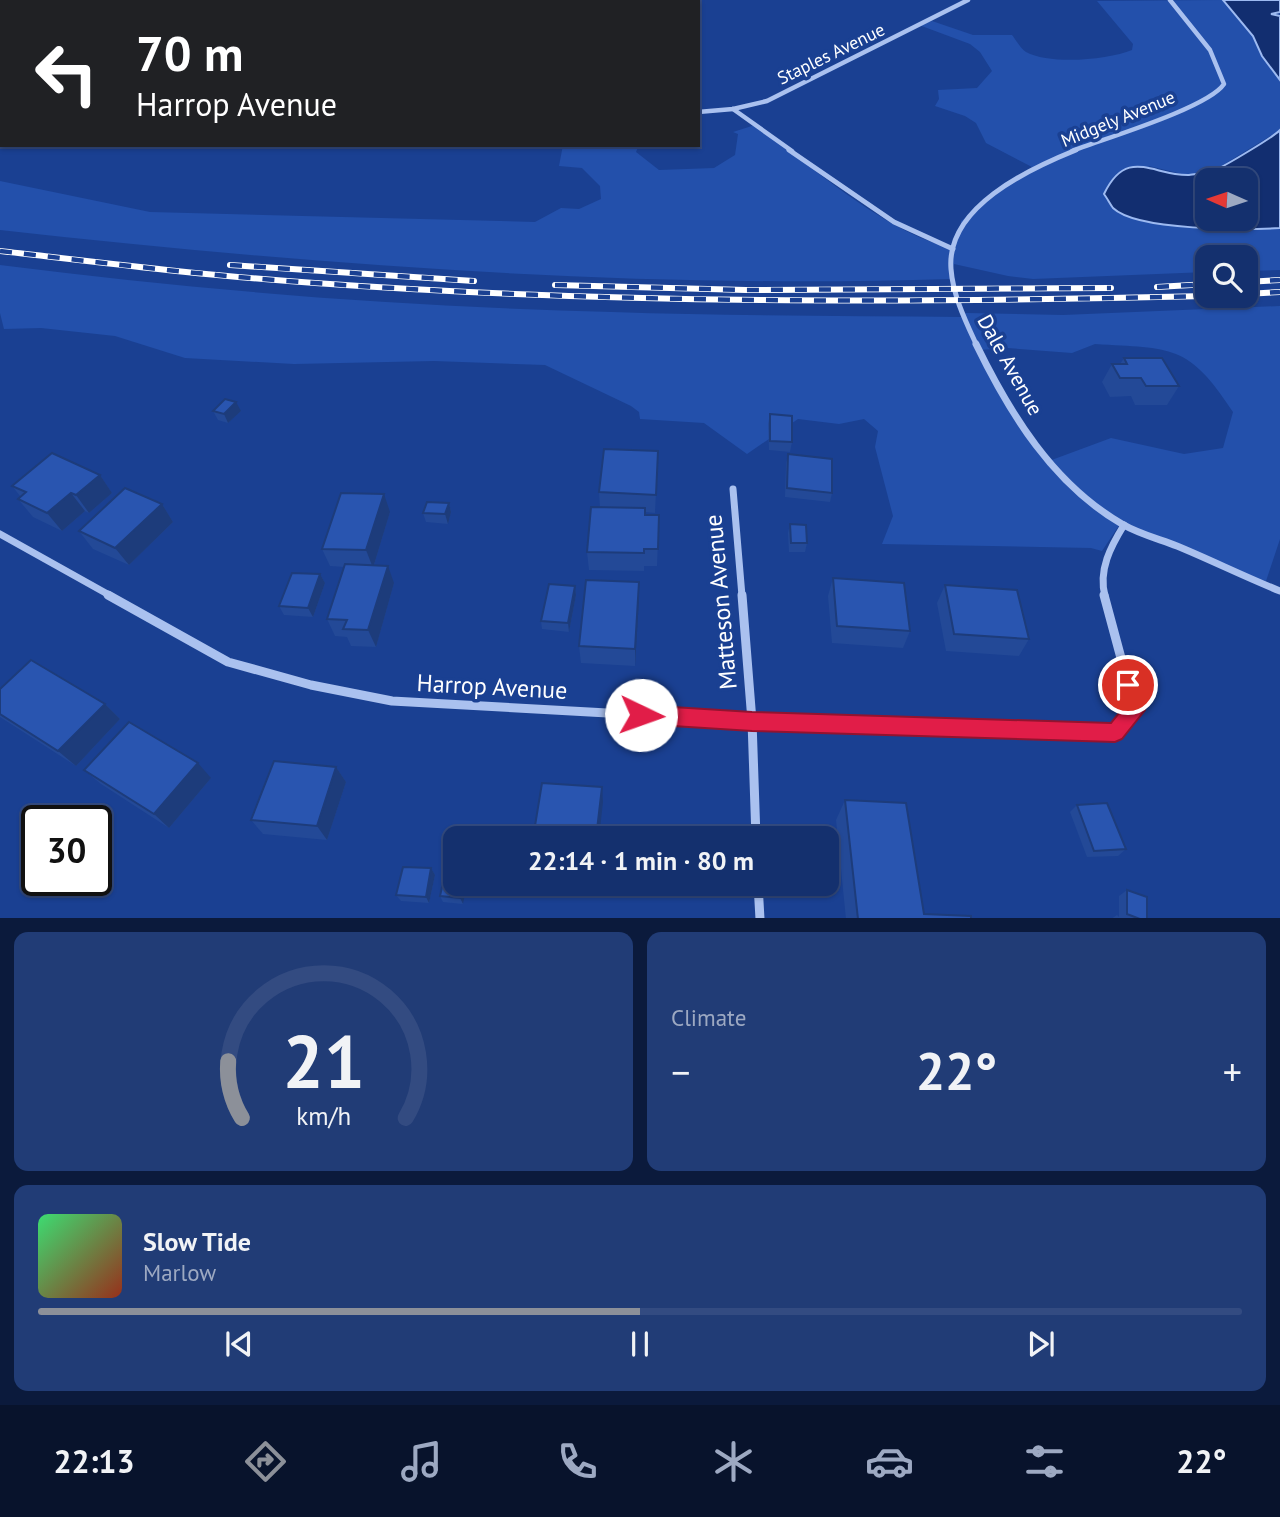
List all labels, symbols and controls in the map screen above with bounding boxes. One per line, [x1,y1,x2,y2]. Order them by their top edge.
street label: Staples Avenue [773,18,888,89]
text: 70 m [136,21,243,85]
icon: left [21,28,112,119]
text: Harrop Avenue [136,83,337,125]
street label: Midgely Avenue [1057,85,1178,152]
north arrow [1195,168,1258,231]
map controls [1195,168,1258,308]
button: search [1195,245,1258,308]
street label: Dale Avenue [972,309,1049,420]
street label: Matteson Avenue [697,513,744,691]
pin [1098,655,1158,715]
icon: arrive [1109,666,1147,704]
street label: Harrop Avenue [416,667,568,706]
position arrow [604,678,678,752]
speed limit sign: 30 [21,805,112,896]
text: 22:14 · 1 min · 80 m [528,844,754,877]
text: Climate [671,1003,746,1032]
text: 21 [282,1014,365,1108]
text: 22° [916,1037,997,1104]
text: − [671,1047,690,1096]
text: + [1223,1047,1242,1096]
text: km/h [296,1099,351,1131]
text: Slow Tide [143,1225,251,1258]
text: Marlow [143,1258,216,1287]
icon: previous [220,1325,258,1363]
icon: pause [621,1325,659,1363]
icon: next [1022,1325,1060,1363]
icon: directions [241,1437,290,1486]
icon: music [397,1437,446,1486]
icon: phone [553,1437,602,1486]
icon: climate [709,1437,758,1486]
icon: car [865,1437,914,1486]
icon: filters [1020,1437,1069,1486]
text: 22:13 [53,1440,135,1482]
text: 22° [1176,1440,1227,1482]

